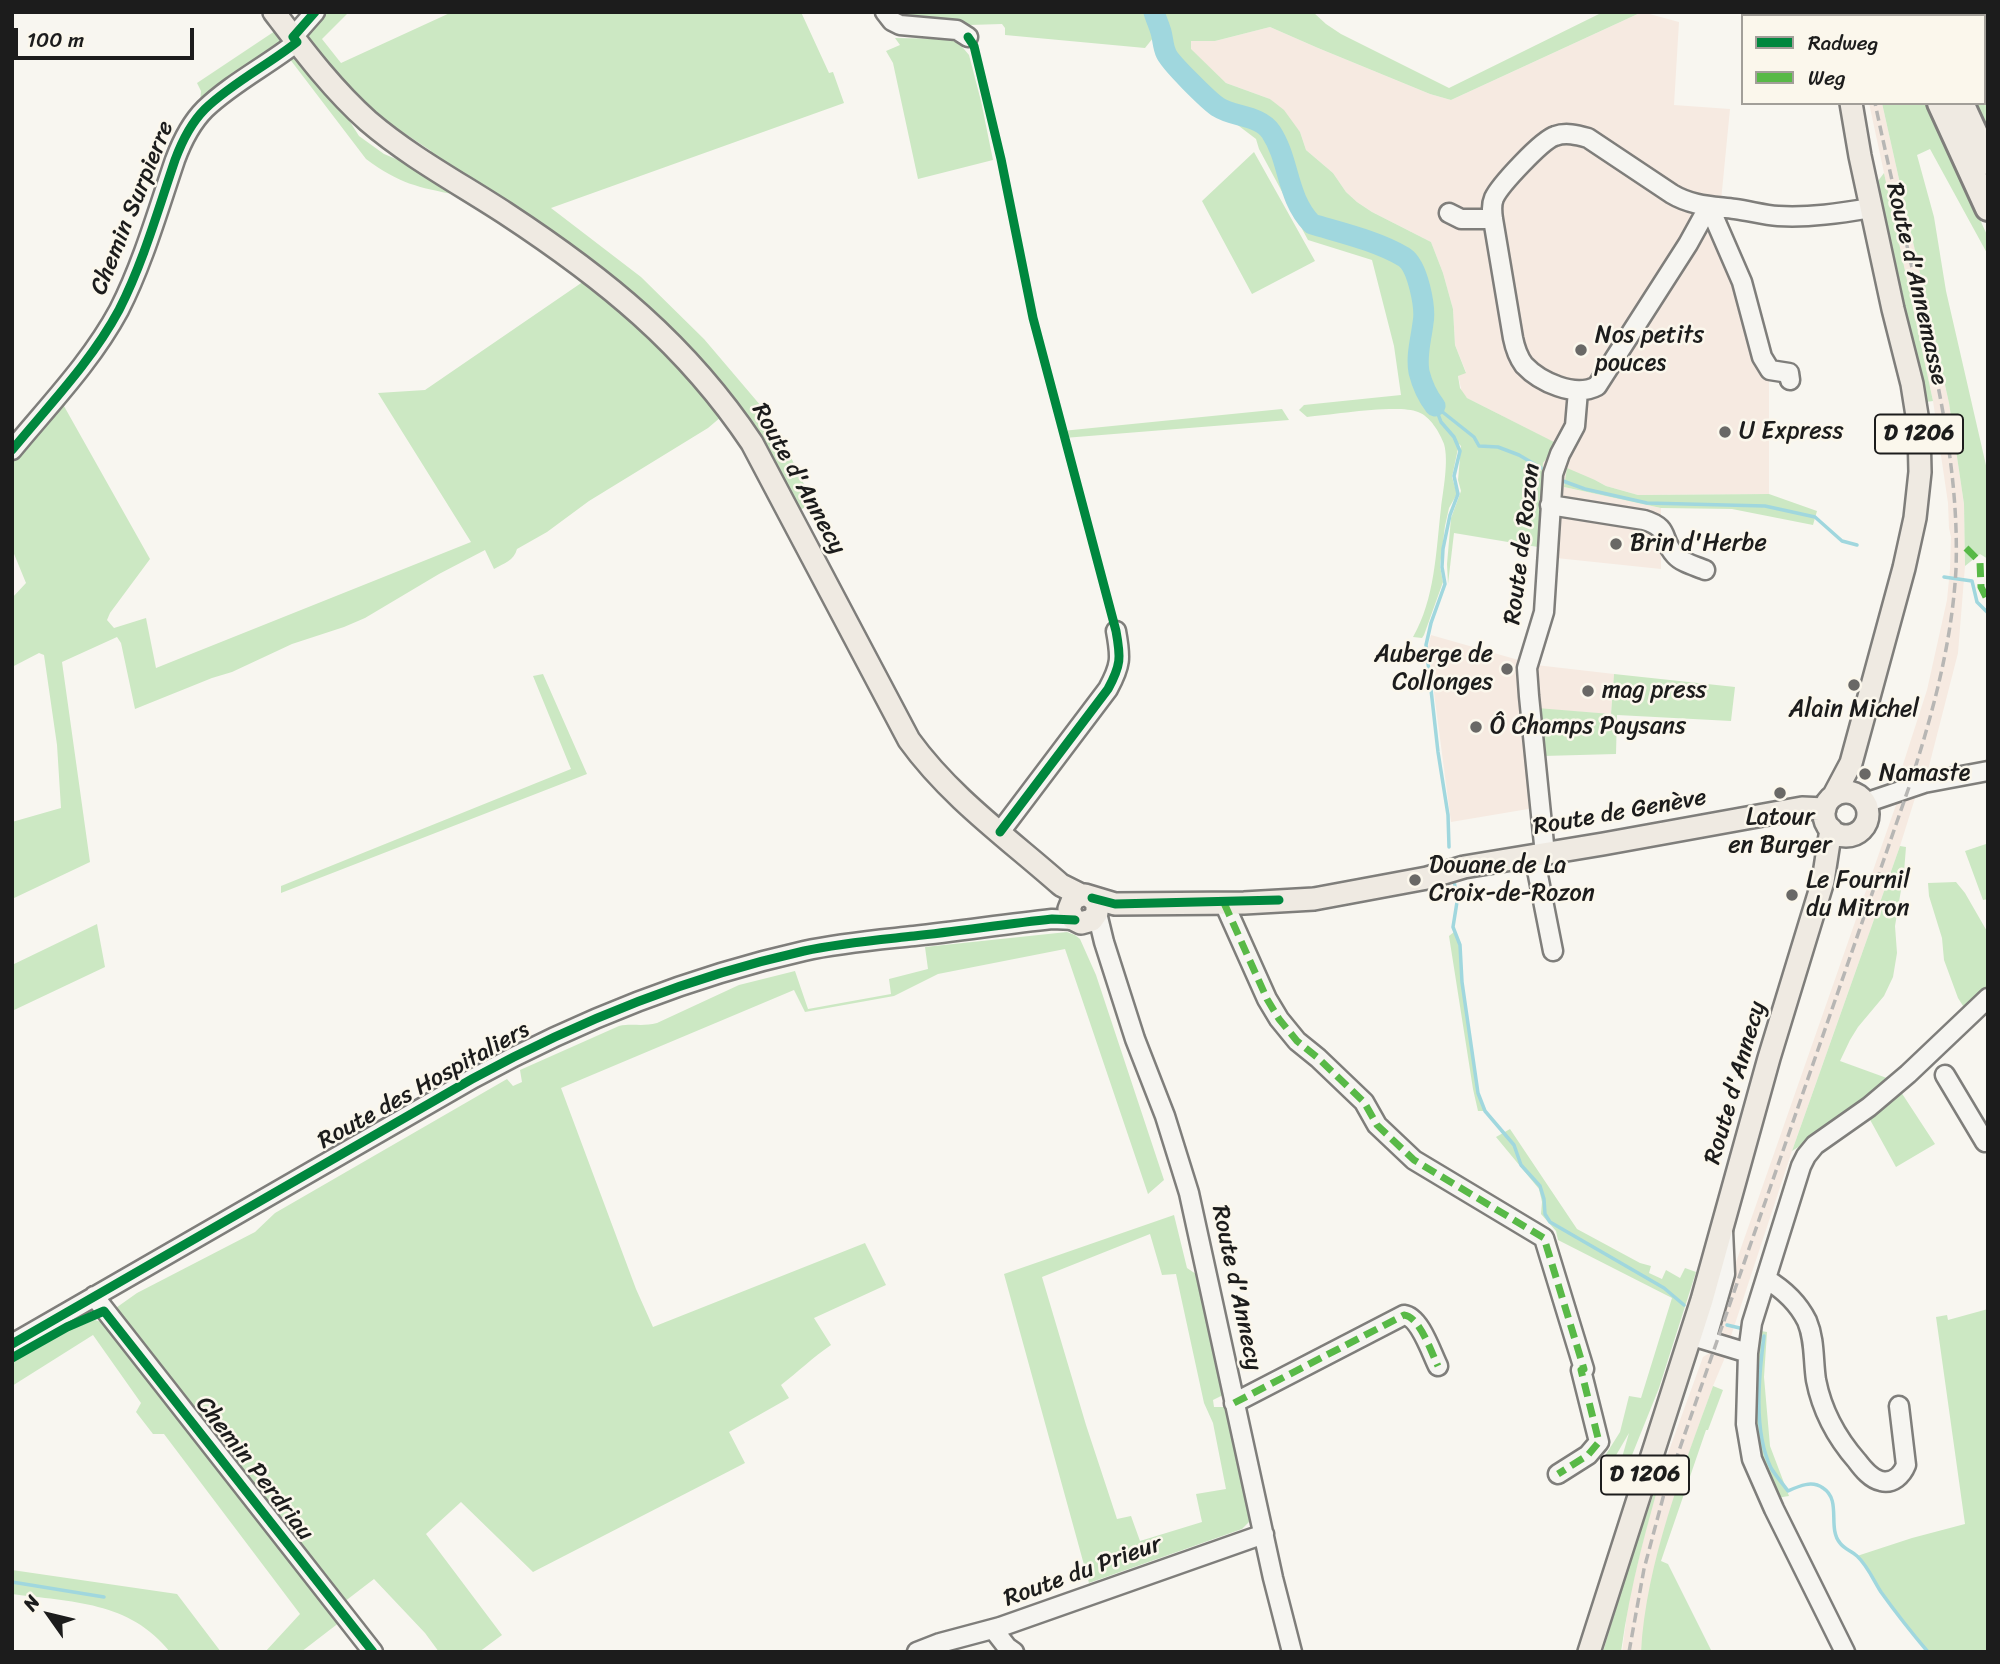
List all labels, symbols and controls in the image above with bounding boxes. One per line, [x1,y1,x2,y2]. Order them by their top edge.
scale bar [18,14,198,58]
legend [1741,14,1986,105]
text: 100 m [27,21,84,59]
text: Radweg [1808,24,1878,62]
text: Weg [1808,59,1846,97]
street label: Chemin Surpierre [85,117,181,299]
street label: Route d'Annemasse [1879,180,1953,388]
place label: Nos petits pouces [1595,322,1704,378]
marker: Nos petits pouces [1573,342,1589,358]
street label: Route d'Annecy [745,399,851,559]
road number: D 1206 [1875,414,1963,454]
place label: U Express [1739,418,1844,446]
marker: U Express [1717,424,1733,440]
street label: Route de Rozon [1499,462,1547,626]
place label: Brin d'Herbe [1630,530,1767,558]
marker: Brin d'Herbe [1608,536,1624,552]
place label: Auberge de Collonges [1374,641,1493,697]
marker: Auberge de Collonges [1499,661,1515,677]
place label: mag press [1602,677,1707,705]
marker: Alain Michel [1846,677,1862,693]
marker: mag press [1580,683,1596,699]
place label: Alain Michel [1789,696,1919,724]
place label: Ô Champs Paysans [1490,713,1686,741]
marker: Ô Champs Paysans [1468,719,1484,735]
place label: Namaste [1879,760,1970,788]
marker: Namaste [1857,766,1873,782]
street label: Route de Genève [1531,784,1709,842]
marker: Latour en Burger [1772,785,1788,801]
place label: Latour en Burger [1728,804,1832,860]
place label: Douane de La Croix-de-Rozon [1429,852,1595,908]
place label: Le Fournil du Mitron [1806,867,1910,923]
marker: Douane de La Croix-de-Rozon [1407,872,1423,888]
marker: Le Fournil du Mitron [1784,887,1800,903]
street label: Route d'Annecy [1699,998,1773,1168]
street label: Route des Hospitaliers [313,1016,535,1156]
street label: Route d'Annecy [1204,1203,1268,1373]
street label: Chemin Perdriau [189,1391,319,1547]
road number: D 1206 [1601,1456,1689,1494]
street label: Route du Prieur [1000,1530,1166,1614]
north arrow [14,1580,84,1650]
text: N [14,1588,49,1618]

